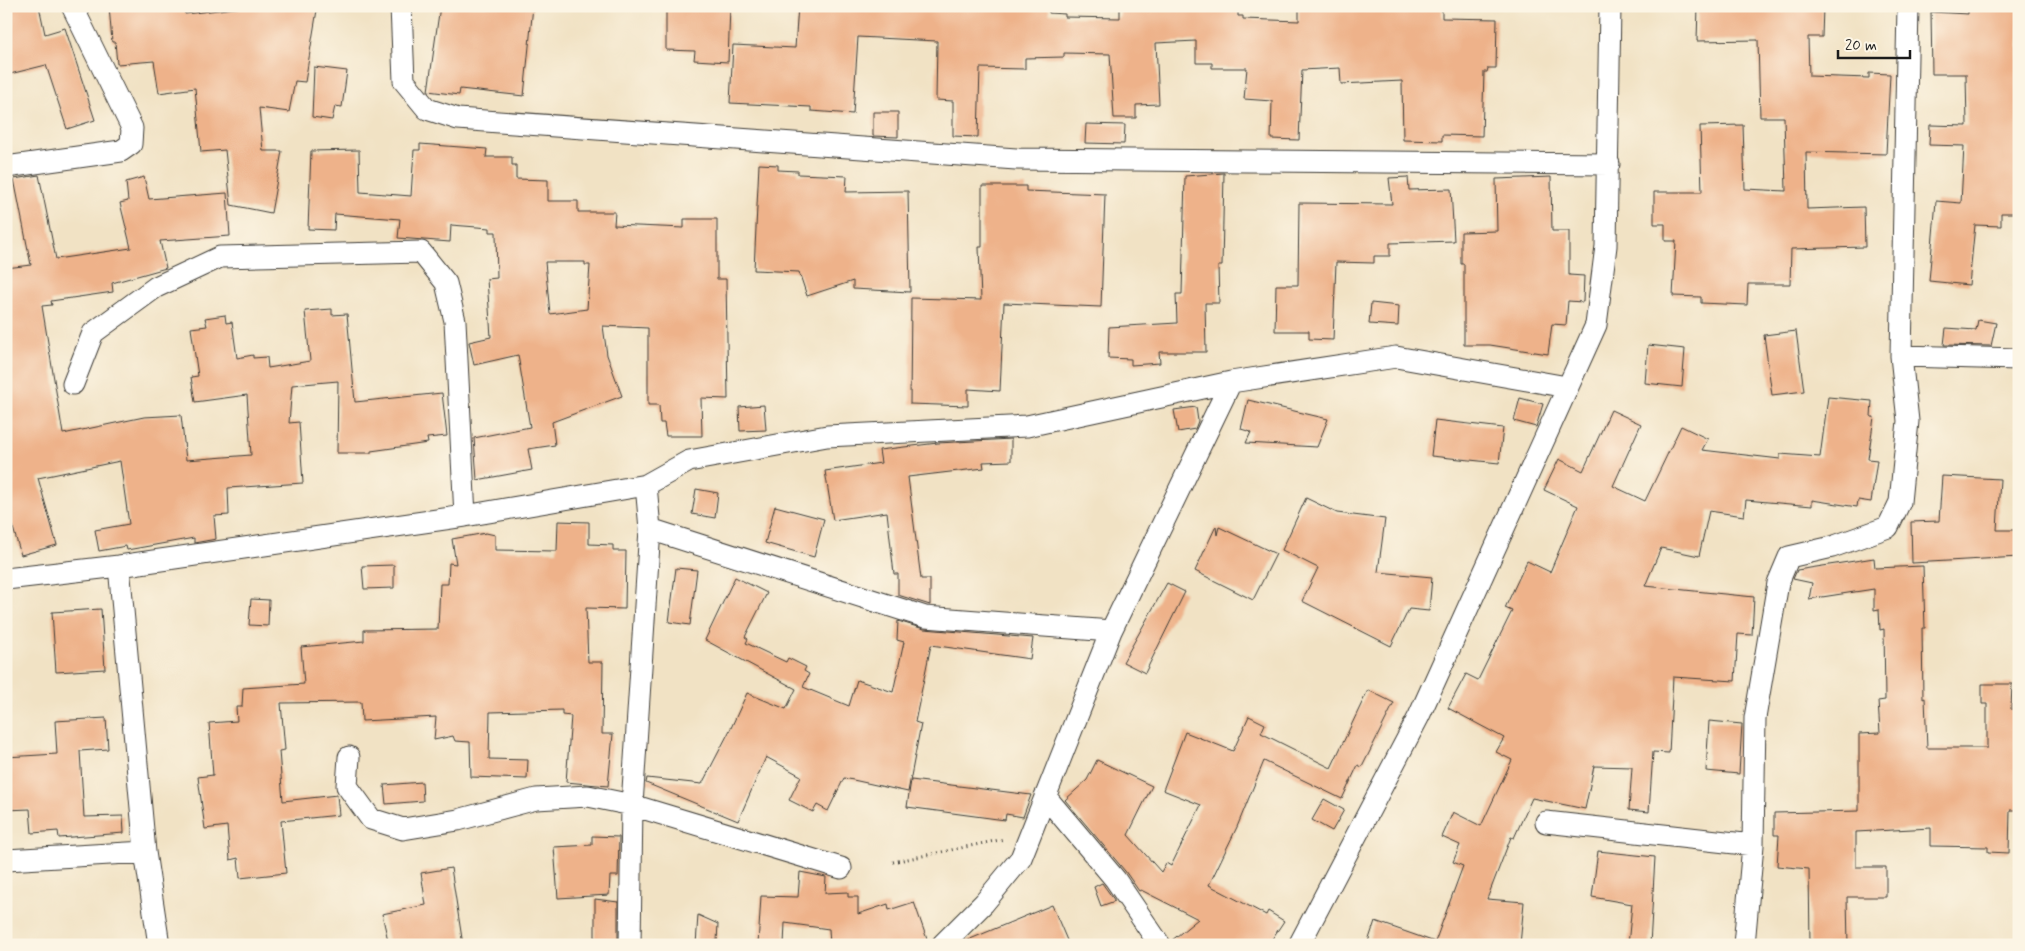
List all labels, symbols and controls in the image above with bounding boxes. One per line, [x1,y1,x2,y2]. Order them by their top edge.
scale bar [1838,28,1910,60]
text: 20 m [1845,36,1877,56]

